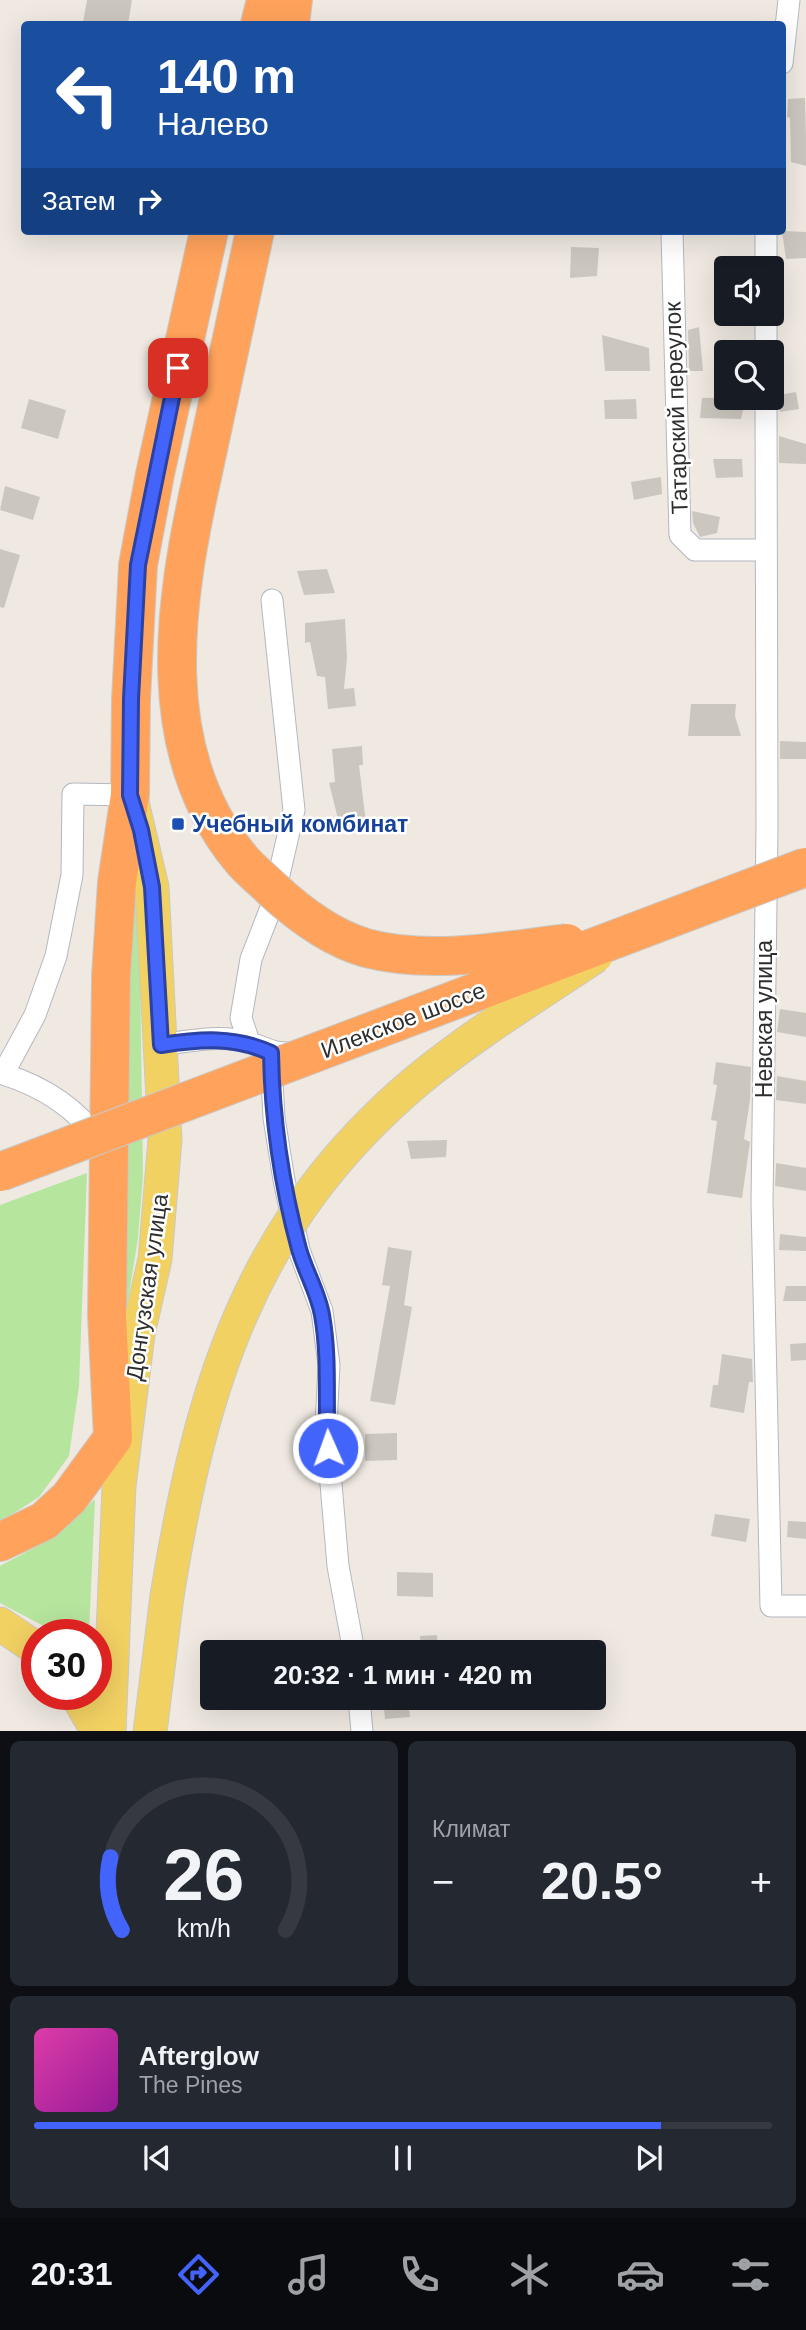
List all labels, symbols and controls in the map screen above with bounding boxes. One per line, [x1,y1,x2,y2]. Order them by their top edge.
icon: left [42,49,133,140]
text: 140 m [157,49,296,103]
text: Налево [157,106,269,142]
icon: right [130,182,168,220]
text: Затем [42,186,116,216]
map controls [714,256,784,410]
button: sound [714,256,784,326]
street label: Татарский переулок [659,300,693,515]
pin [148,338,208,398]
button: search [714,340,784,410]
icon: arrive [159,349,197,387]
place label: Учебный комбинат [192,811,408,837]
marker: Учебный комбинат [170,816,186,832]
street label: Невская улица [751,940,777,1098]
street label: Илекское шоссе [317,977,489,1063]
street label: Донгузская улица [121,1192,173,1382]
position arrow [291,1411,365,1485]
speed limit sign: 30 [21,1619,112,1710]
text: 20:32 · 1 мин · 420 m [273,1660,533,1690]
text: Климат [432,1816,510,1842]
text: 26 [164,1834,244,1915]
text: 20.5° [541,1852,663,1910]
text: − [432,1861,454,1903]
text: + [750,1861,772,1903]
text: km/h [177,1913,231,1941]
text: Afterglow [139,2041,259,2071]
text: The Pines [139,2072,243,2098]
icon: previous [138,2139,176,2177]
icon: pause [384,2139,422,2177]
icon: next [630,2139,668,2177]
icon: directions [174,2250,223,2299]
icon: music [284,2250,333,2299]
icon: phone [395,2250,444,2299]
icon: climate [505,2250,554,2299]
icon: car [616,2250,665,2299]
icon: filters [726,2250,775,2299]
text: 20:31 [31,2256,113,2292]

